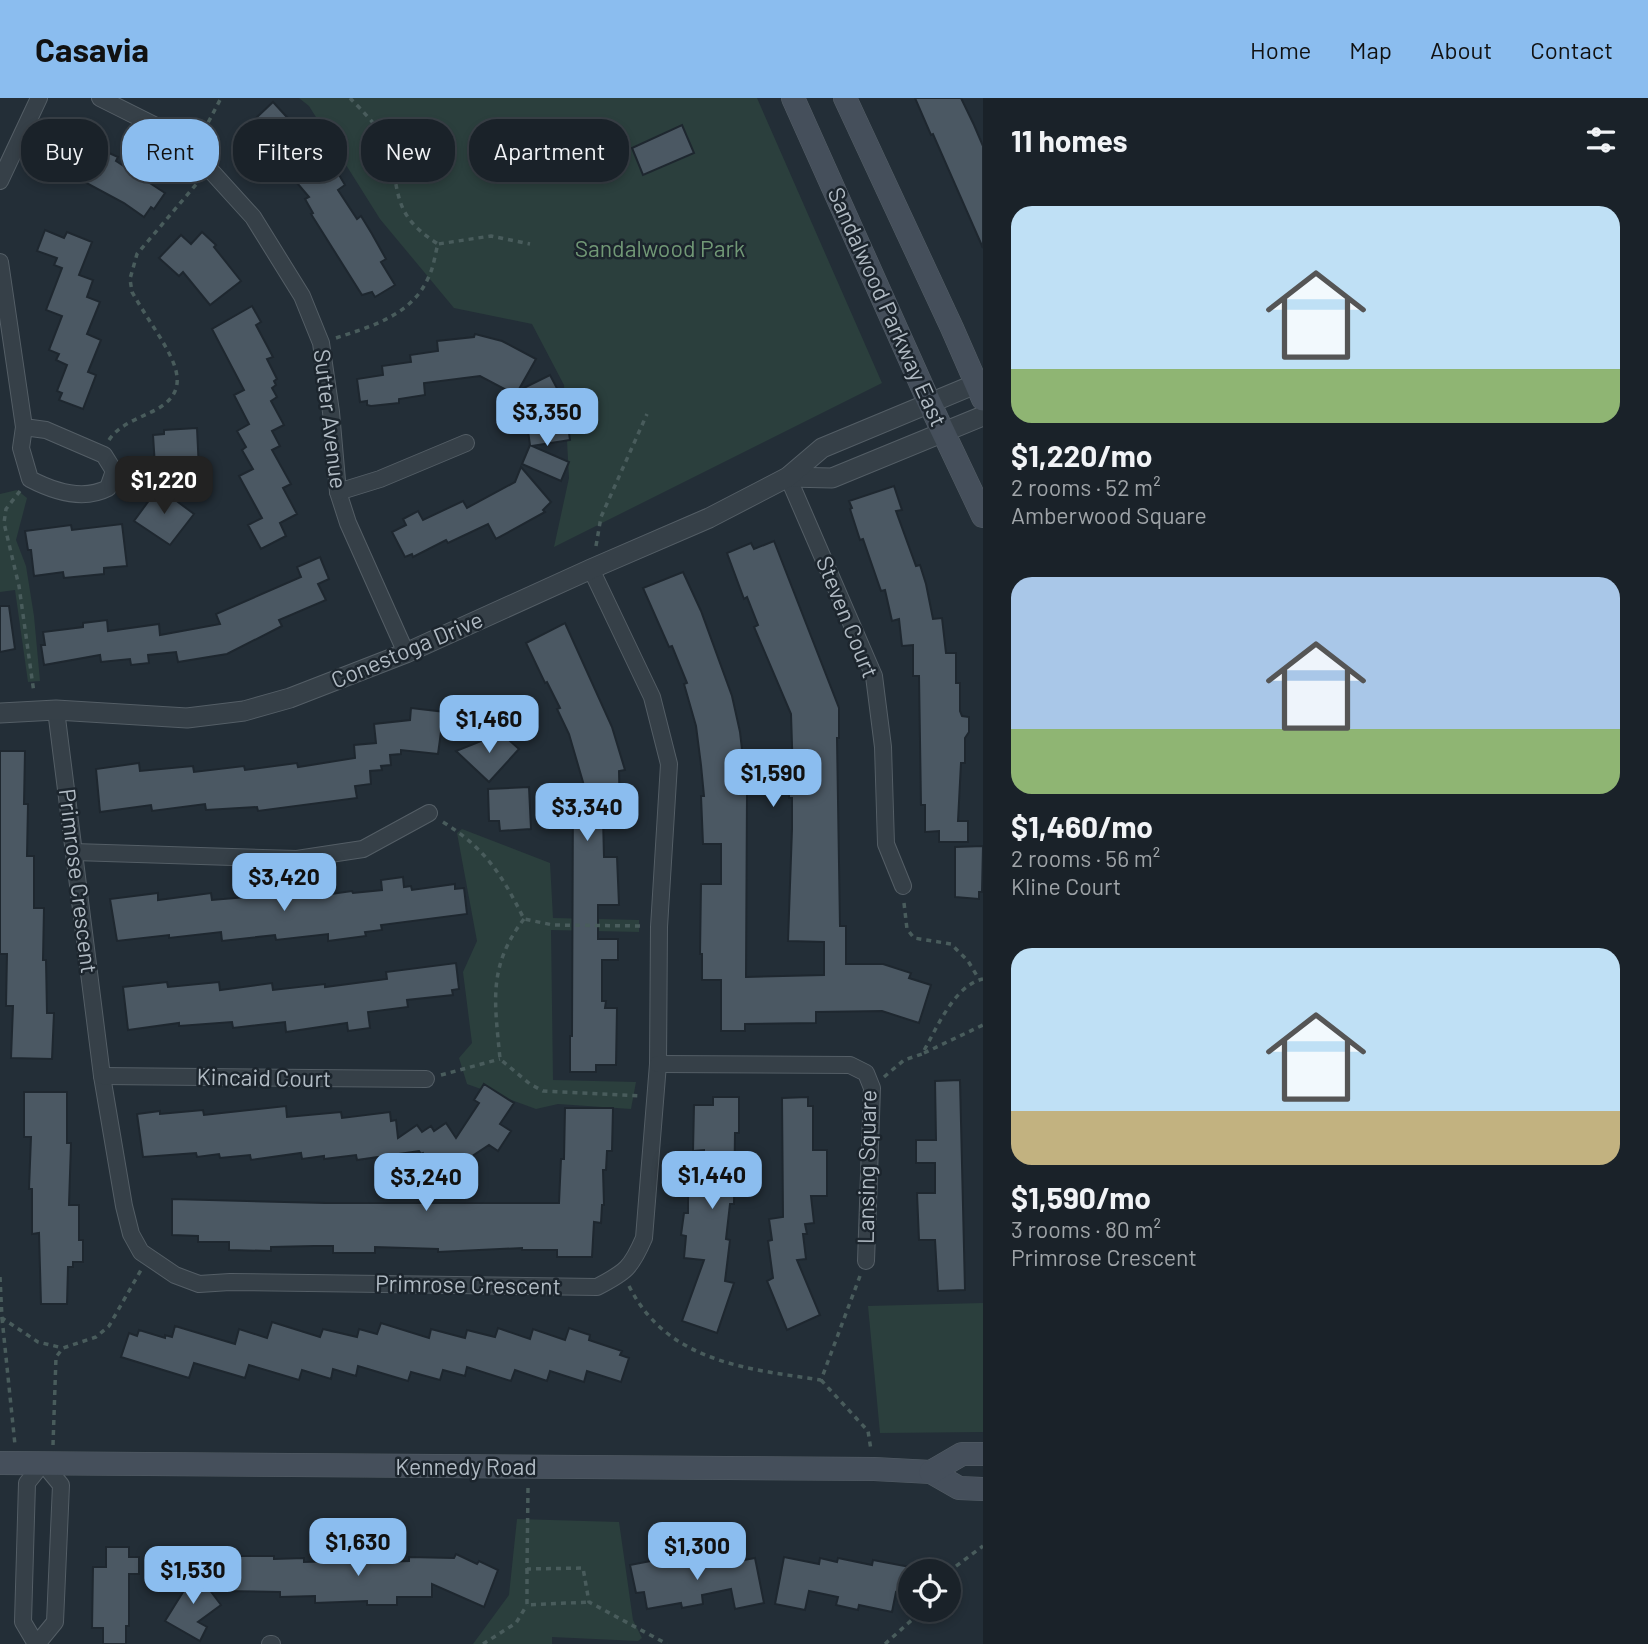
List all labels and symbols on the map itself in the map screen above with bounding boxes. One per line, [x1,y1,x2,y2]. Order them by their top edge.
street label: Sandalwood Parkway East [822,183,953,431]
park label: Sandalwood Park [575,234,745,262]
street label: Sutter Avenue [309,347,353,490]
pin: $3,350 [490,388,604,448]
pin: $1,220 [107,456,221,516]
street label: Steven Court [811,552,885,682]
street label: Conestoga Drive [326,604,487,694]
pin: $1,460 [432,696,546,755]
pin: $1,590 [716,750,830,809]
pin: $3,340 [530,784,644,843]
street label: Primrose Crescent [54,787,104,975]
pin: $3,420 [227,854,341,913]
street label: Kincaid Court [196,1062,332,1092]
street label: Lansing Square [851,1090,881,1244]
pin: $1,440 [655,1152,769,1211]
pin: $3,240 [369,1154,483,1213]
street label: Primrose Crescent [375,1268,561,1300]
street label: Kennedy Road [395,1452,537,1480]
pin: $1,630 [301,1518,415,1578]
pin: $1,300 [640,1522,754,1582]
pin: $1,530 [136,1546,250,1606]

